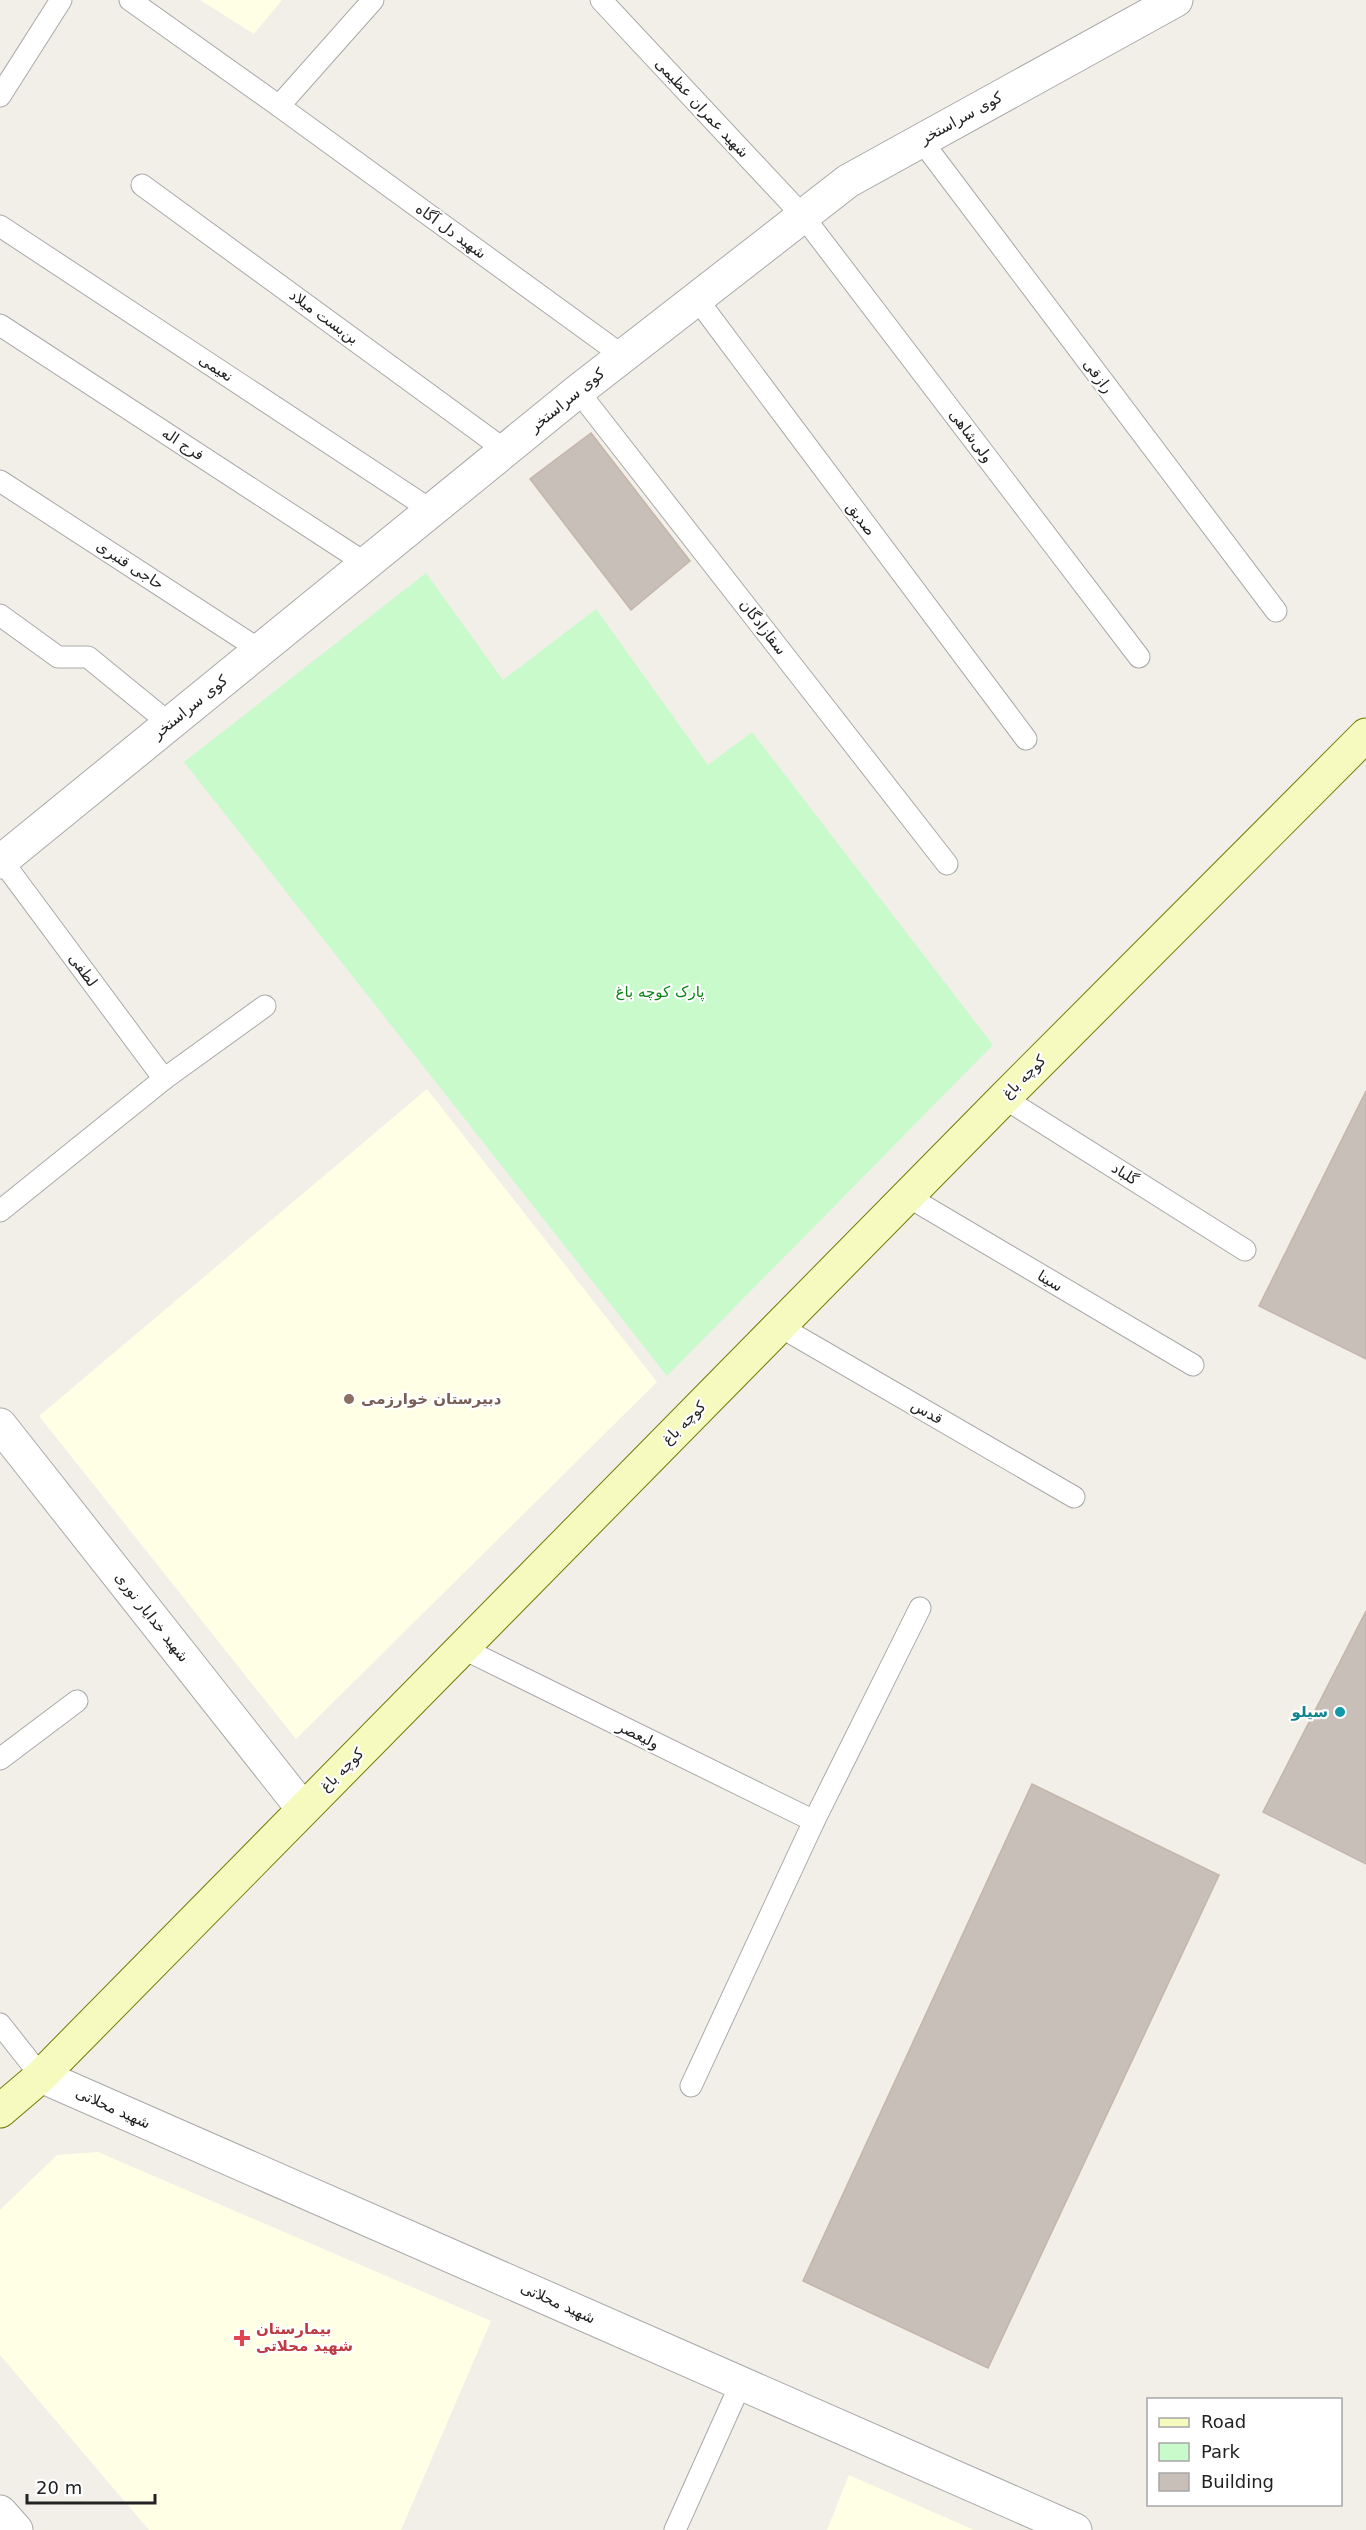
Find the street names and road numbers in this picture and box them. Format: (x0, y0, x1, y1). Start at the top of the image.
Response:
street label: شهید عمران عظیمی (651, 55, 753, 161)
street label: کوی سراستخر (916, 88, 1006, 149)
street label: شهید دل آگاه (412, 199, 490, 263)
street label: بن‌بست میلاد (286, 286, 362, 348)
street label: نعیمی (196, 350, 236, 386)
street label: رازقی (1079, 355, 1117, 397)
street label: کوی سراستخر (525, 364, 609, 436)
street label: ولی‌شاهی (945, 406, 997, 466)
street label: فرج اله (158, 424, 207, 465)
street label: صدیق (843, 499, 879, 539)
street label: حاجی قنبری (93, 537, 167, 593)
street label: سقازادگان (736, 596, 790, 658)
street label: کوی سراستخر (148, 671, 232, 743)
street label: لطفی (65, 950, 101, 990)
street label: کوچه باغ (998, 1051, 1050, 1103)
street label: گلباد (1108, 1159, 1142, 1189)
street label: سینا (1034, 1267, 1066, 1295)
street label: قدس (908, 1396, 946, 1428)
street label: کوچه باغ (658, 1397, 710, 1449)
street label: شهید خدایار نوری (111, 1568, 193, 1666)
street label: ولیعصر (613, 1717, 662, 1753)
street label: کوچه باغ (316, 1744, 368, 1796)
street label: شهید محلاتی (73, 2084, 153, 2132)
street label: شهید محلاتی (518, 2279, 598, 2327)

